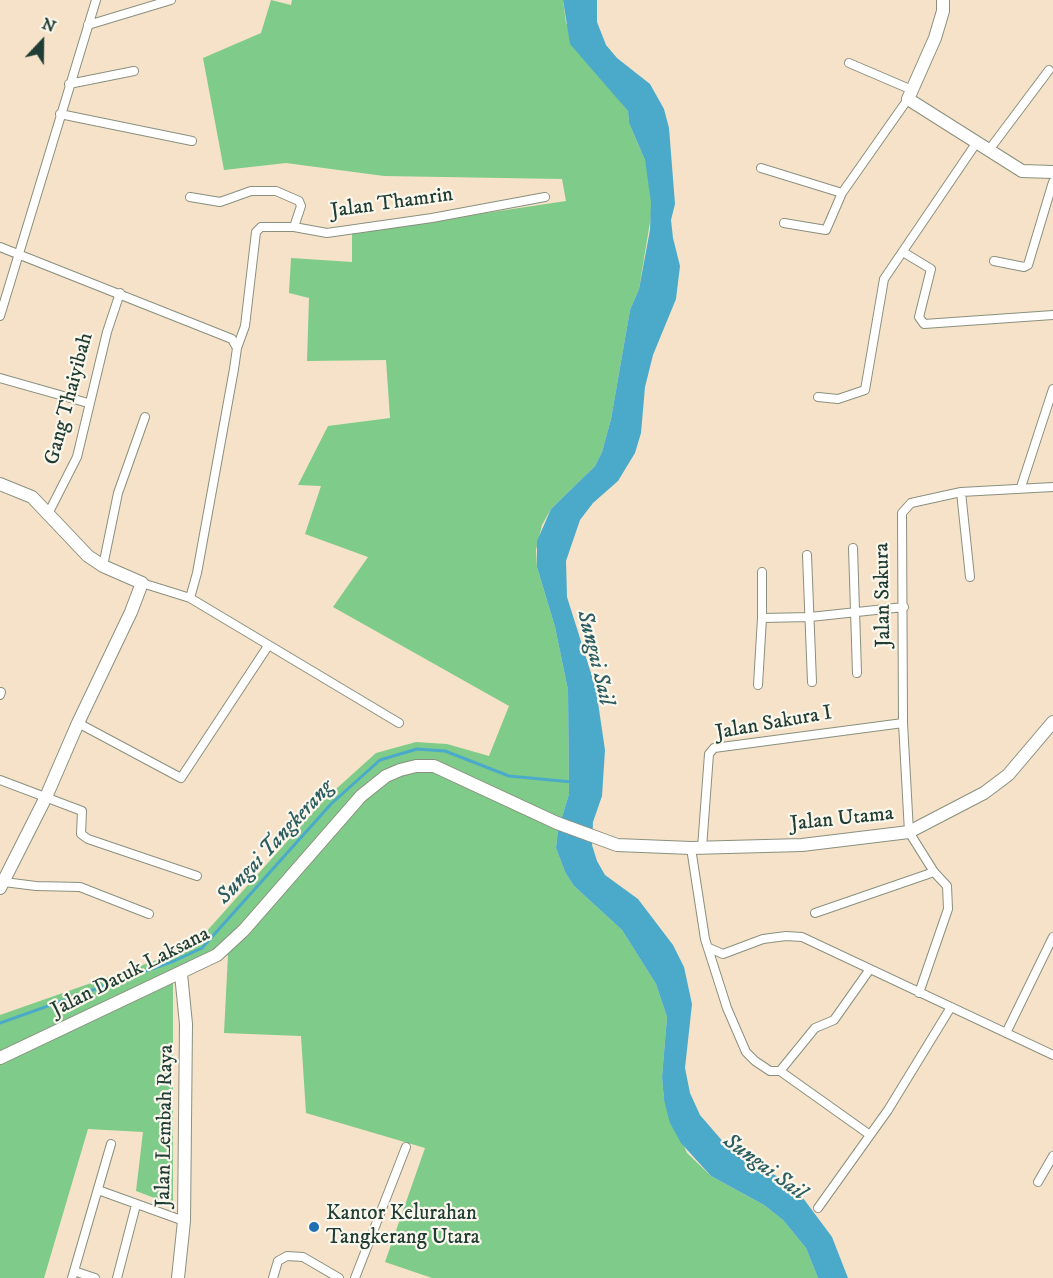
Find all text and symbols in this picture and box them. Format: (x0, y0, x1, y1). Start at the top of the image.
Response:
north arrow (12, 12, 72, 72)
text: N (39, 14, 59, 37)
street label: Jalan Thamrin (329, 183, 455, 225)
street label: Gang Thaiyibah (40, 330, 100, 468)
street label: Jalan Sakura (870, 542, 898, 648)
water label: Sungai Sail (570, 608, 618, 708)
street label: Jalan Sakura I (714, 701, 834, 747)
water label: Sungai Tangkerang (212, 775, 340, 911)
street label: Jalan Utama (789, 802, 895, 838)
street label: Jalan Datuk Laksana (48, 922, 214, 1024)
street label: Jalan Lembah Raya (152, 1044, 180, 1208)
water label: Sungai Sail (717, 1129, 811, 1207)
place label: Kantor Kelurahan Tangkerang Utara (326, 1202, 480, 1252)
marker: Kantor Kelurahan Tangkerang Utara (307, 1220, 321, 1234)

